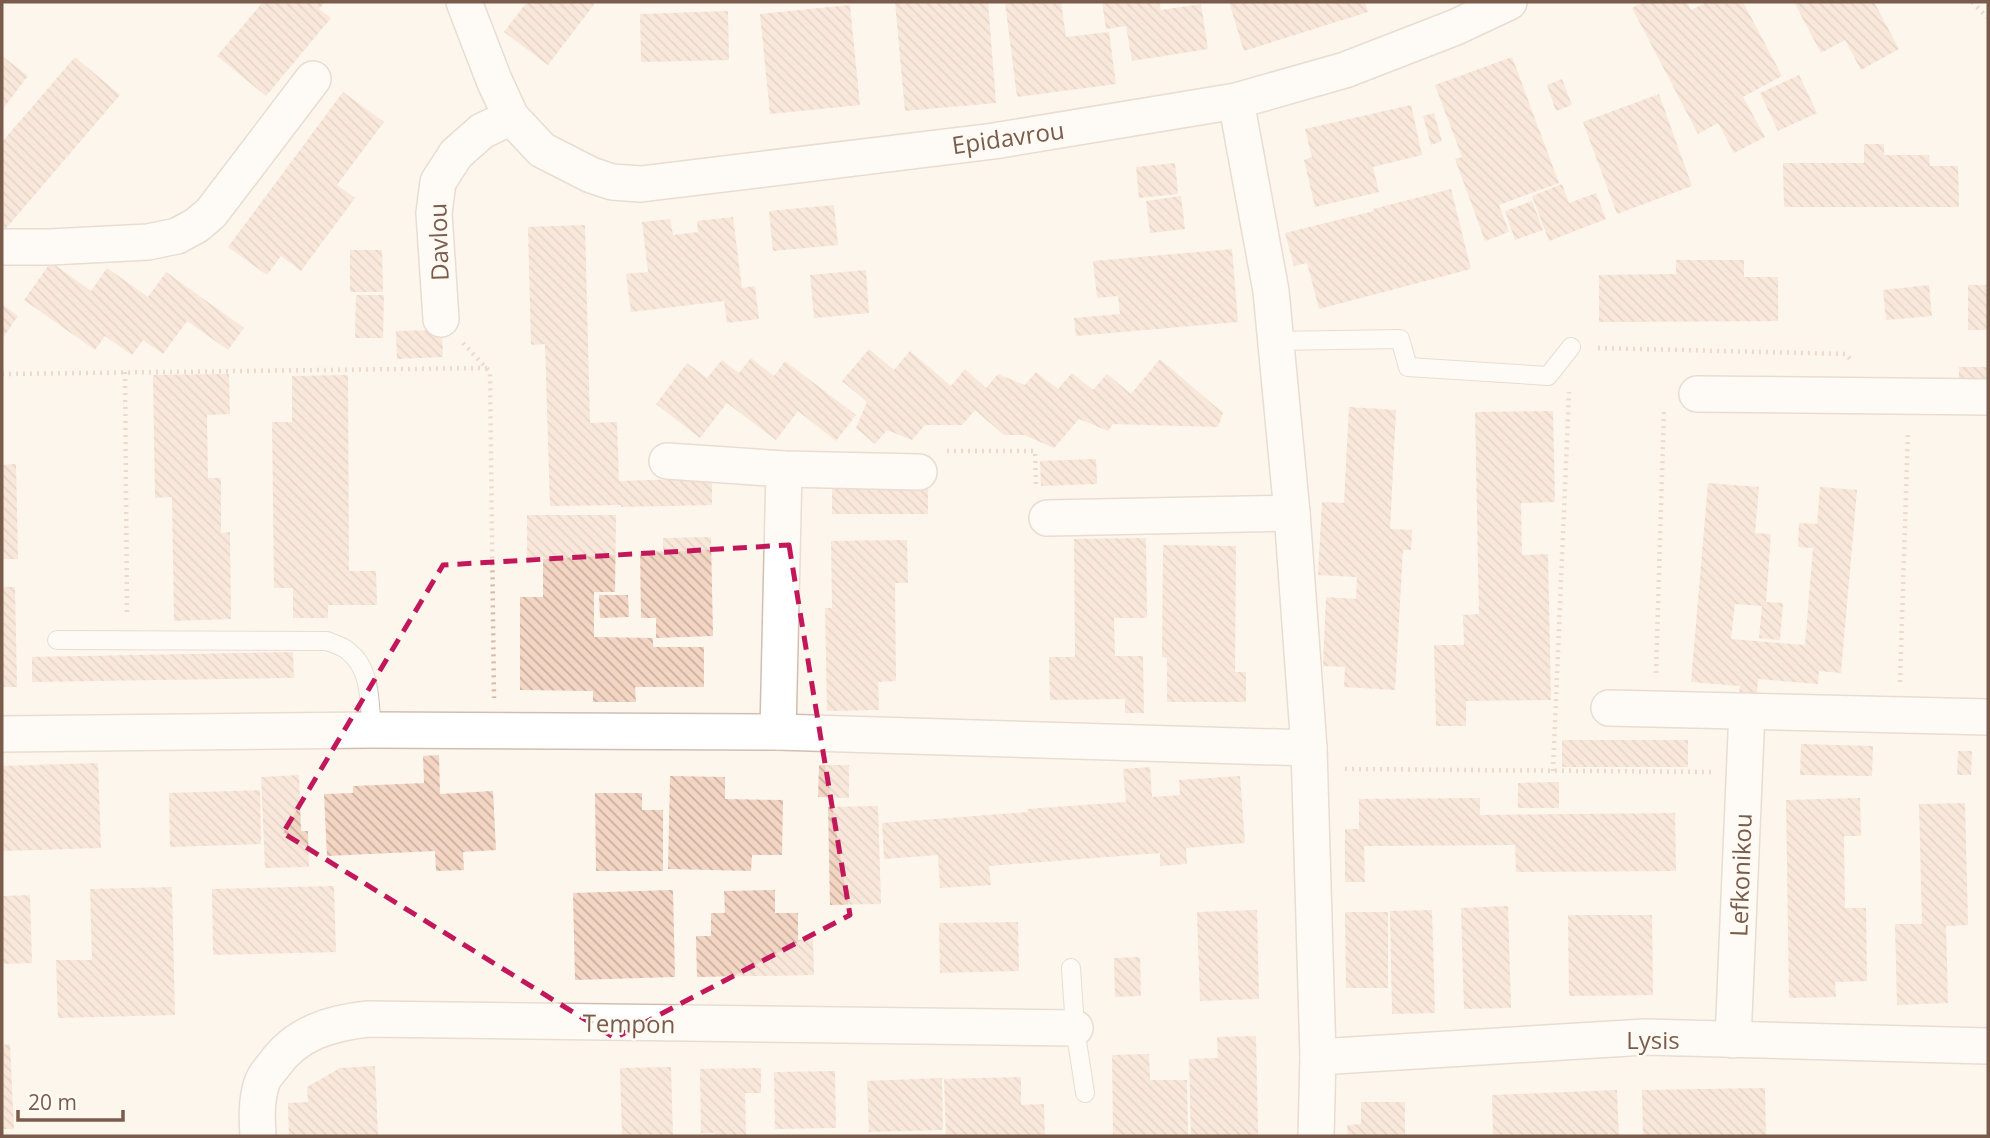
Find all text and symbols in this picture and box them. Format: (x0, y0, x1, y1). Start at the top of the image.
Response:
street label: Epidavrou (950, 113, 1066, 161)
street label: Davlou (420, 202, 456, 282)
street label: Lefkonikou (1721, 813, 1759, 937)
street label: Tempon (582, 1006, 676, 1040)
street label: Lysis (1626, 1023, 1680, 1056)
scale bar (18, 1078, 122, 1122)
text: 20 m (28, 1088, 77, 1116)

